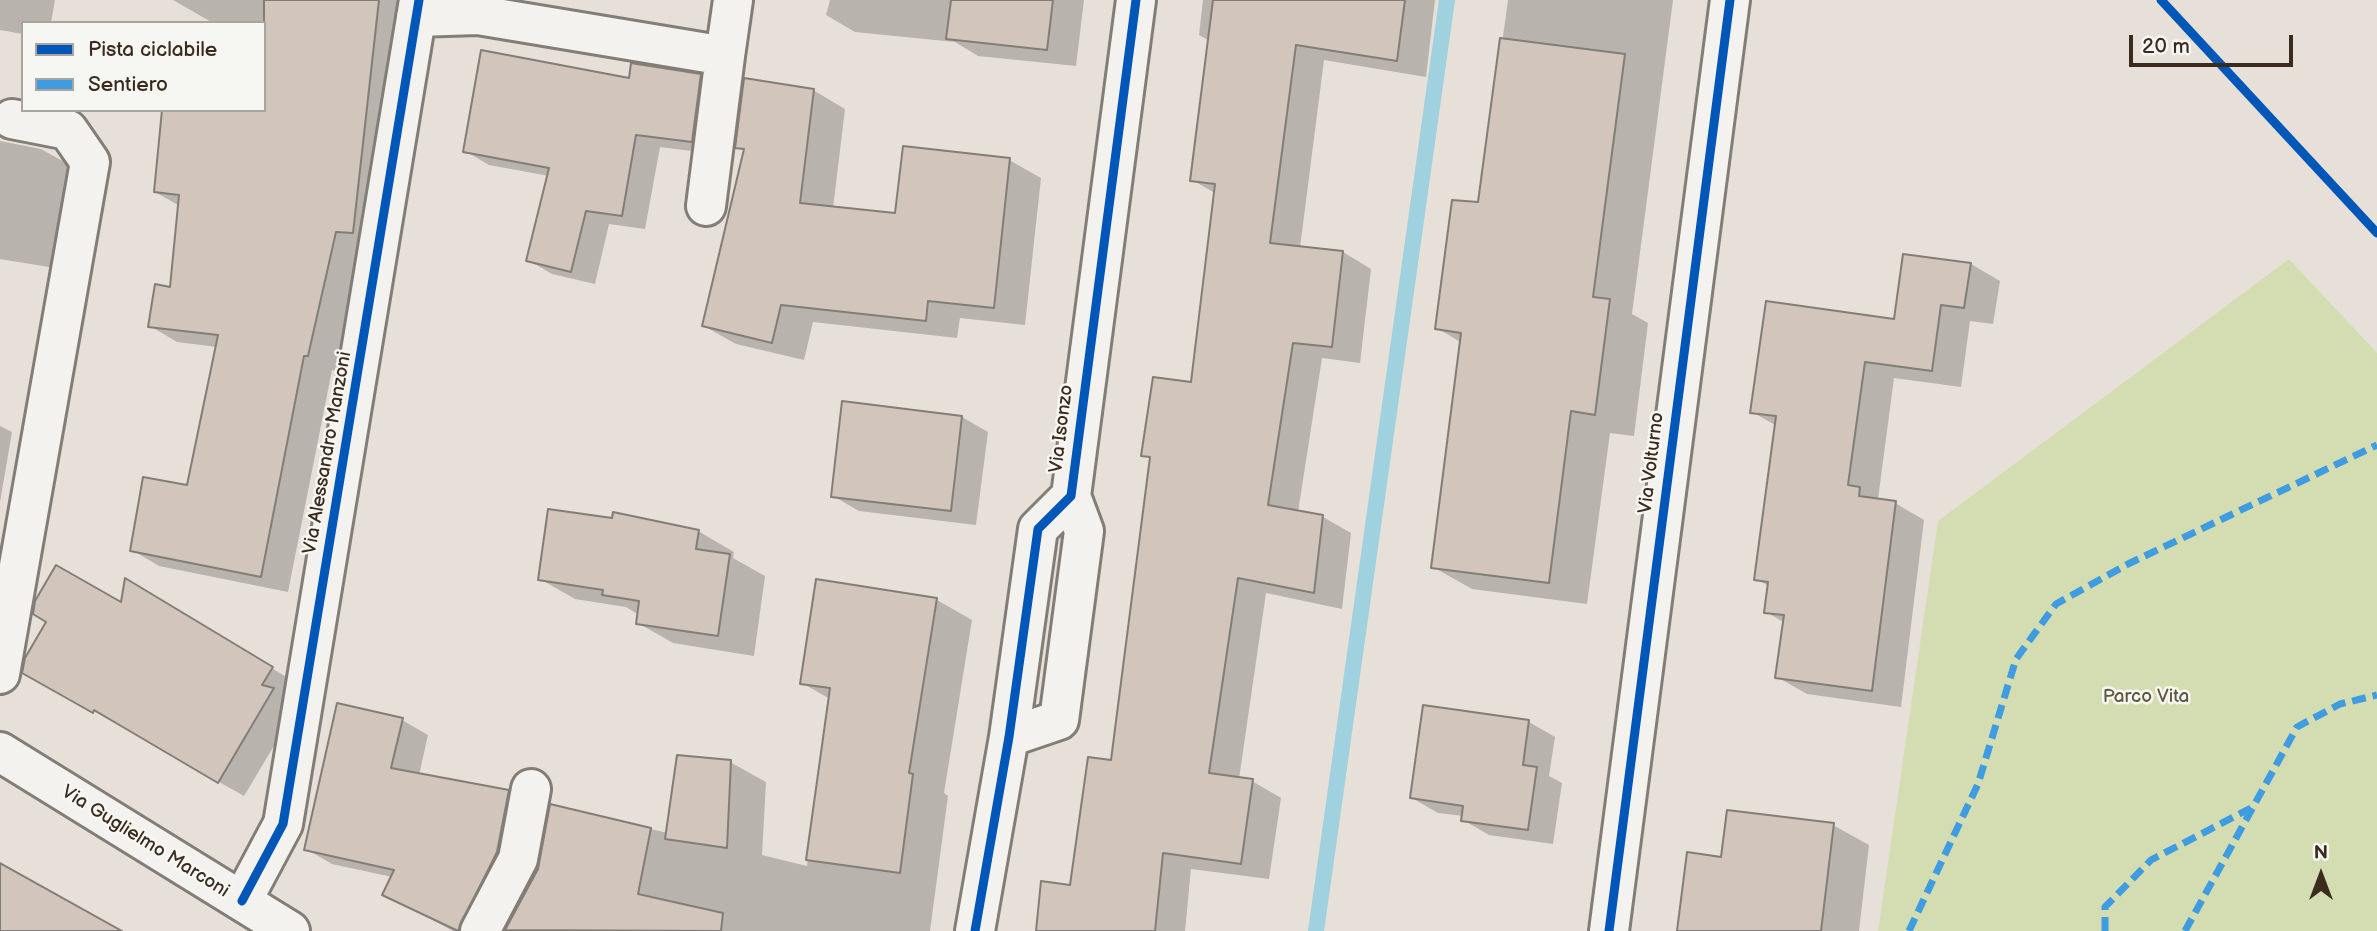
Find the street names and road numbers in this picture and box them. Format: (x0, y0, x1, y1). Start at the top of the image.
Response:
street label: Via Alessandro Manzoni (299, 350, 357, 556)
street label: Via Isonzo (1045, 384, 1079, 474)
street label: Via Volturno (1634, 411, 1670, 515)
street label: Via Guglielmo Marconi (57, 781, 233, 903)

